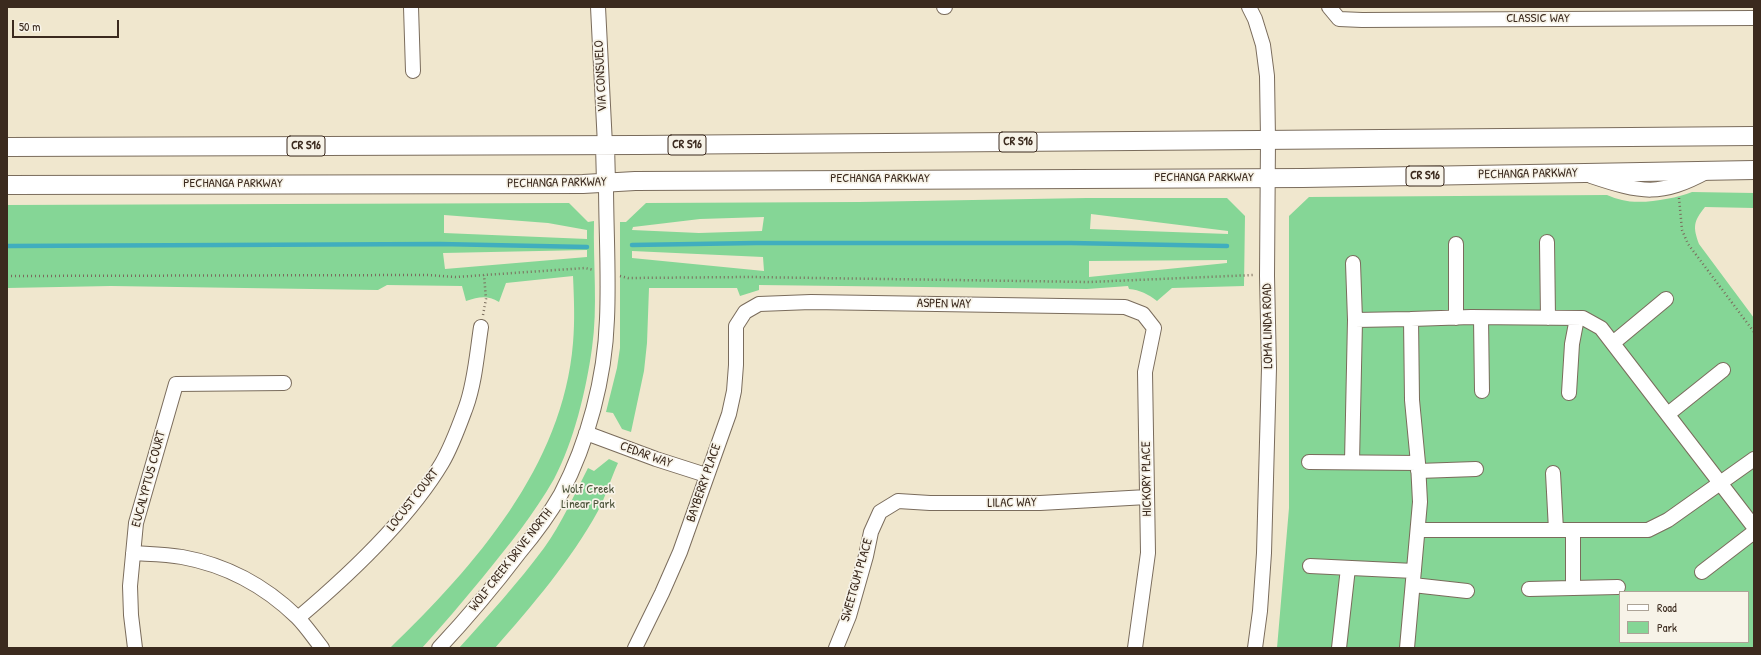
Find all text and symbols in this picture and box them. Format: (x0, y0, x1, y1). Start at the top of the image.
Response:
street label: CLASSIC WAY (1506, 11, 1570, 27)
scale bar (14, 12, 121, 38)
text: 50 m (19, 18, 40, 35)
street label: VIA CONSUELO (591, 40, 611, 112)
road number: CR S16 (999, 132, 1037, 152)
road number: CR S16 (668, 135, 706, 155)
road number: CR S16 (287, 136, 325, 156)
street label: PECHANGA PARKWAY (1478, 165, 1578, 183)
road number: CR S16 (1406, 166, 1444, 186)
street label: PECHANGA PARKWAY (1154, 170, 1254, 186)
street label: PECHANGA PARKWAY (830, 171, 930, 187)
street label: PECHANGA PARKWAY (507, 174, 607, 192)
street label: PECHANGA PARKWAY (183, 176, 283, 192)
street label: LOMA LINDA ROAD (1259, 283, 1277, 369)
street label: ASPEN WAY (917, 296, 971, 312)
street label: EUCALYPTUS COURT (129, 429, 169, 529)
street label: CEDAR WAY (618, 438, 674, 472)
street label: HICKORY PLACE (1139, 441, 1155, 517)
street label: BAYBERRY PLACE (683, 442, 725, 524)
street label: LOCUST COURT (384, 466, 442, 534)
park label: Wolf Creek Linear Park (561, 482, 615, 513)
street label: LILAC WAY (987, 495, 1037, 511)
street label: WOLF CREEK DRIVE NORTH (466, 506, 556, 614)
street label: SWEETGUM PLACE (838, 537, 876, 623)
legend (1619, 591, 1749, 643)
text: Road (1657, 599, 1677, 616)
text: Park (1657, 619, 1677, 636)

